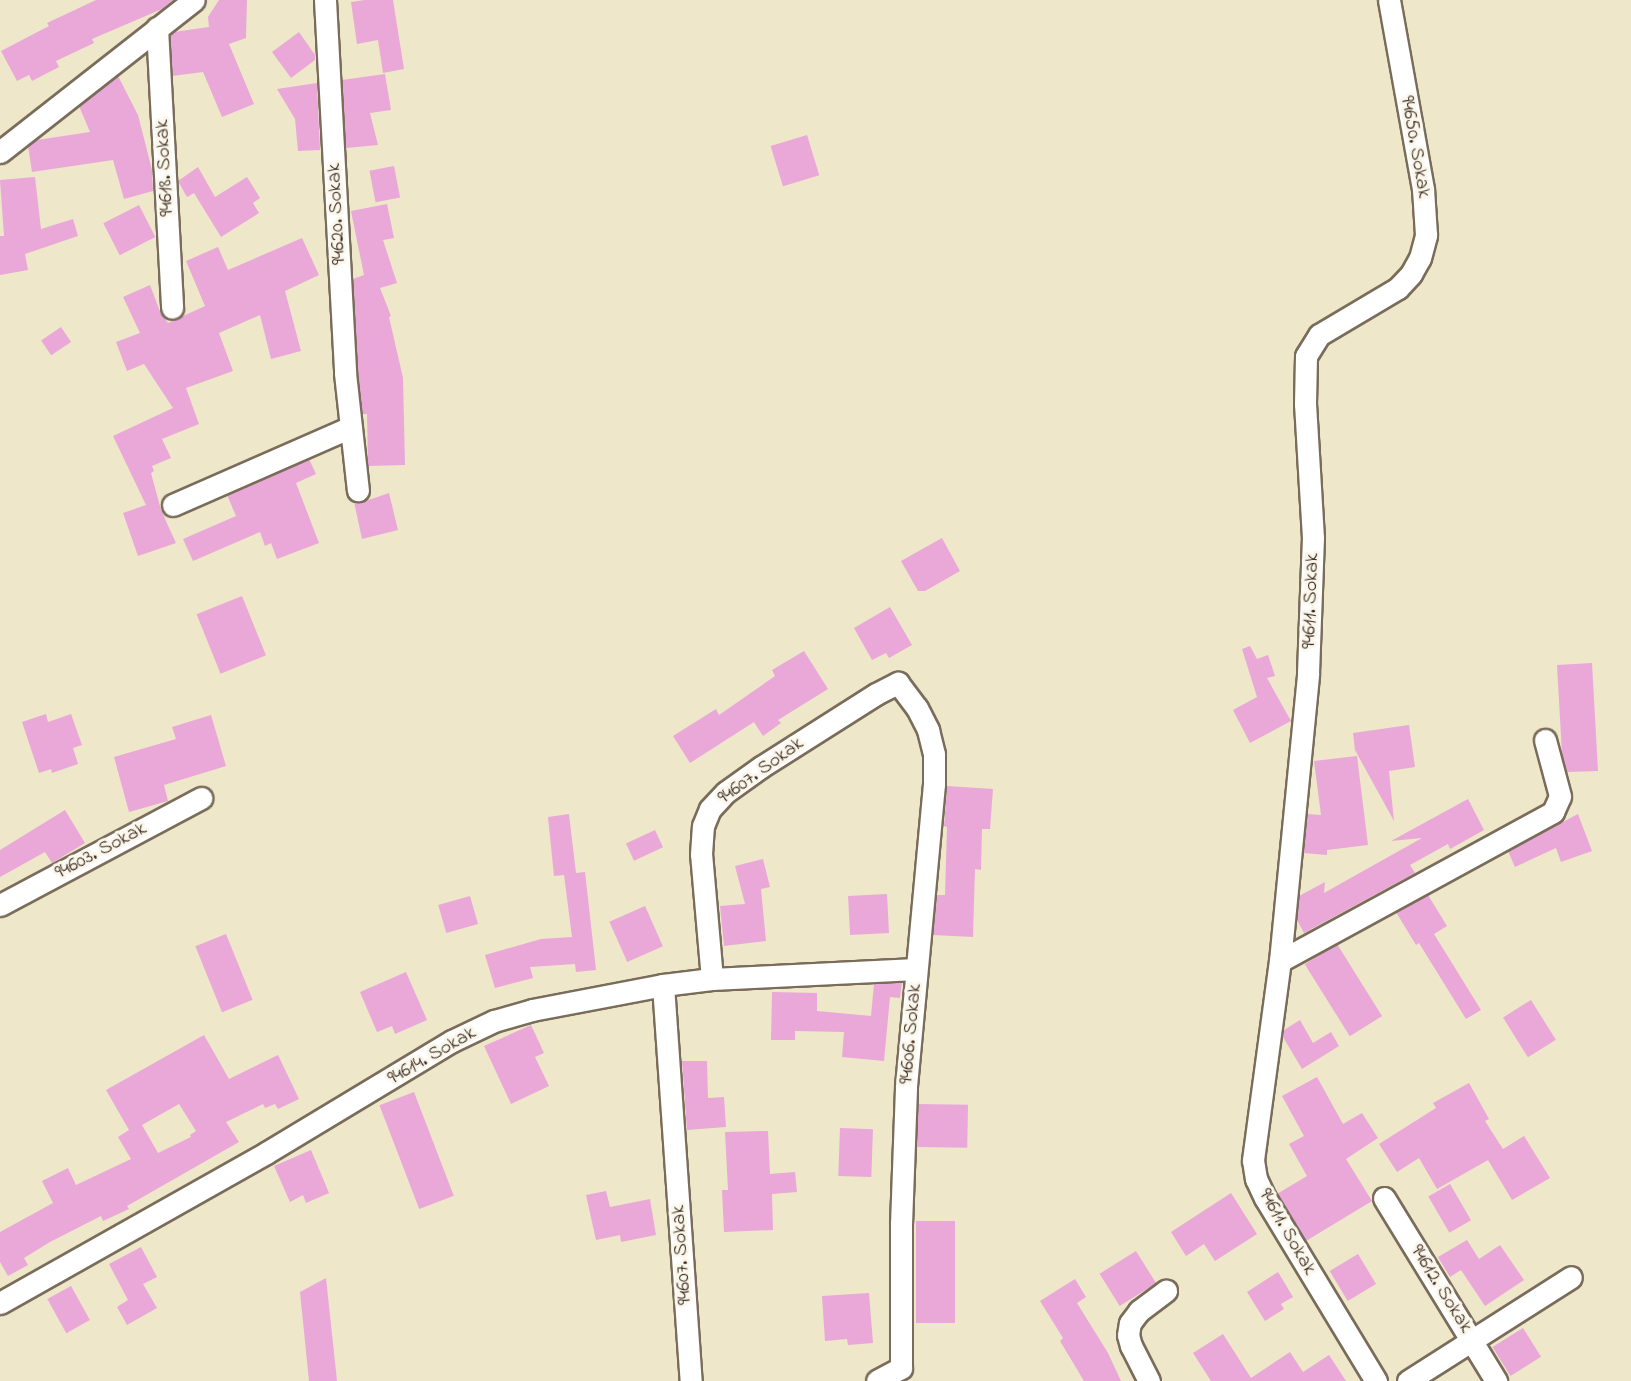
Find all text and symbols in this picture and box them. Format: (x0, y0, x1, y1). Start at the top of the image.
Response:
street label: 94650. Sokak (1394, 94, 1436, 200)
street label: 94618. Sokak (150, 119, 180, 217)
street label: 94620. Sokak (322, 163, 352, 265)
street label: 94611. Sokak (1297, 553, 1325, 649)
street label: 94607. Sokak (714, 732, 808, 810)
street label: 94603. Sokak (51, 817, 151, 885)
street label: 94606. Sokak (895, 983, 927, 1085)
street label: 94614. Sokak (384, 1021, 480, 1091)
street label: 94611. Sokak (1253, 1185, 1321, 1279)
street label: 94607. Sokak (667, 1204, 697, 1306)
street label: 94612. Sokak (1404, 1240, 1478, 1338)

